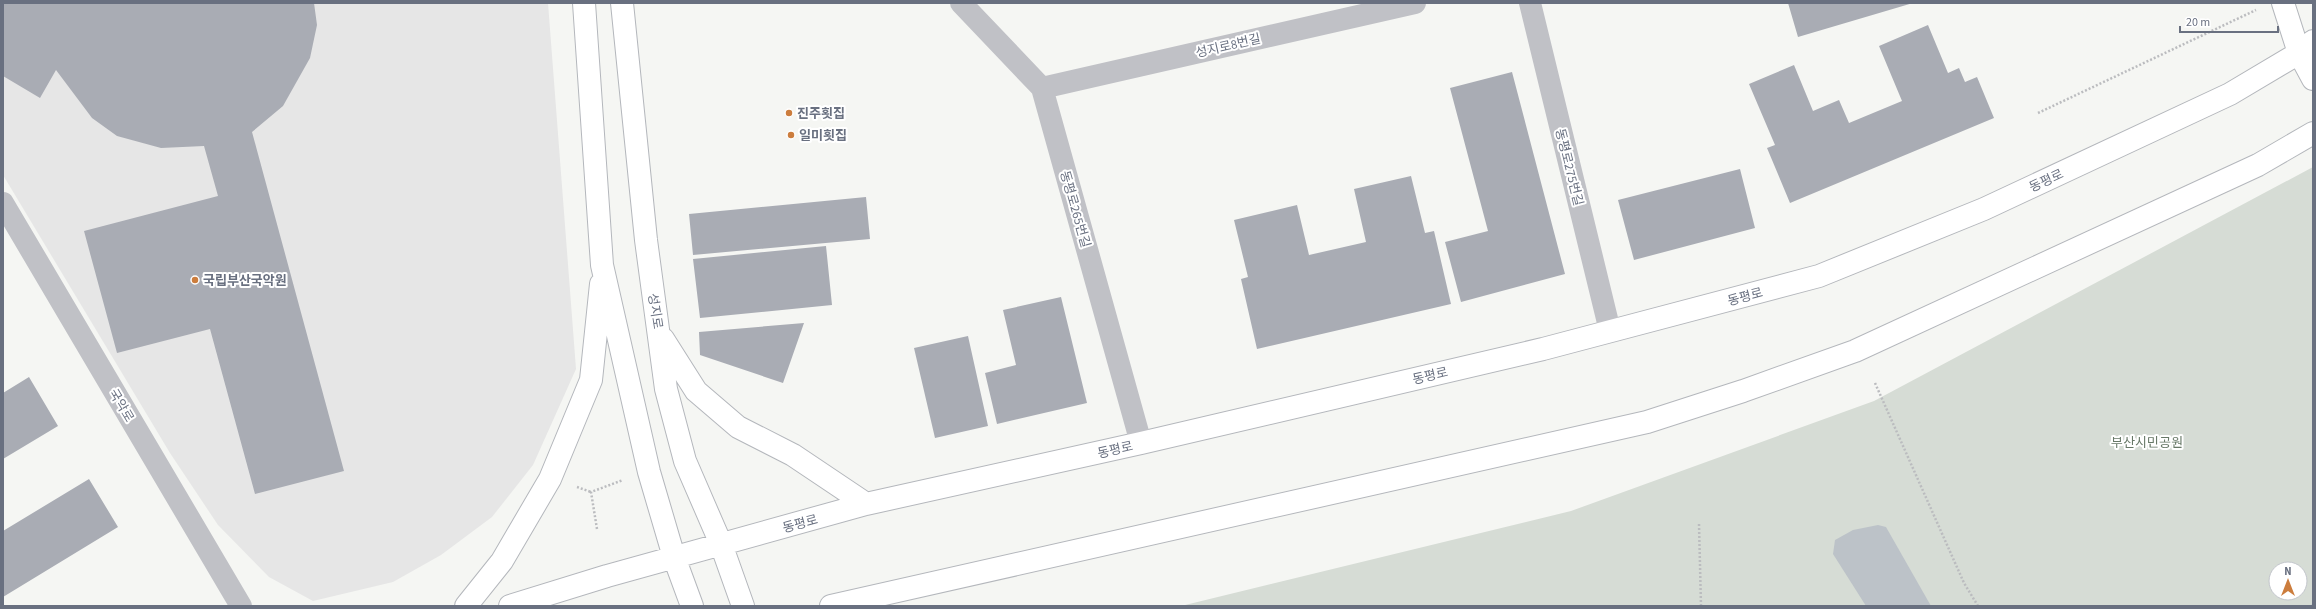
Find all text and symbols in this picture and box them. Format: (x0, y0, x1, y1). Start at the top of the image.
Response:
scale bar (2180, 8, 2278, 34)
text: 20 m (2186, 14, 2210, 31)
street label: 성지로8번길 (1194, 30, 1263, 62)
place label: 진주횟집 (797, 105, 845, 123)
marker: 진주횟집 (784, 108, 794, 118)
place label: 일미횟집 (799, 127, 847, 145)
street label: 동평로275번길 (1551, 127, 1587, 208)
marker: 일미횟집 (786, 130, 796, 140)
street label: 동평로 (2026, 165, 2067, 197)
street label: 동평로265번길 (1055, 169, 1095, 250)
place label: 국립부산국악원 (203, 272, 287, 290)
marker: 국립부산국악원 (190, 275, 200, 285)
street label: 동평로 (1726, 284, 1765, 310)
street label: 성지로 (643, 292, 667, 330)
street label: 동평로 (1411, 363, 1450, 389)
street label: 국악로 (104, 385, 138, 426)
park label: 부산시민공원 (2111, 434, 2183, 452)
street label: 동평로 (1096, 437, 1135, 463)
street label: 동평로 (781, 511, 820, 537)
north arrow (2268, 561, 2308, 601)
text: N (2284, 564, 2292, 579)

